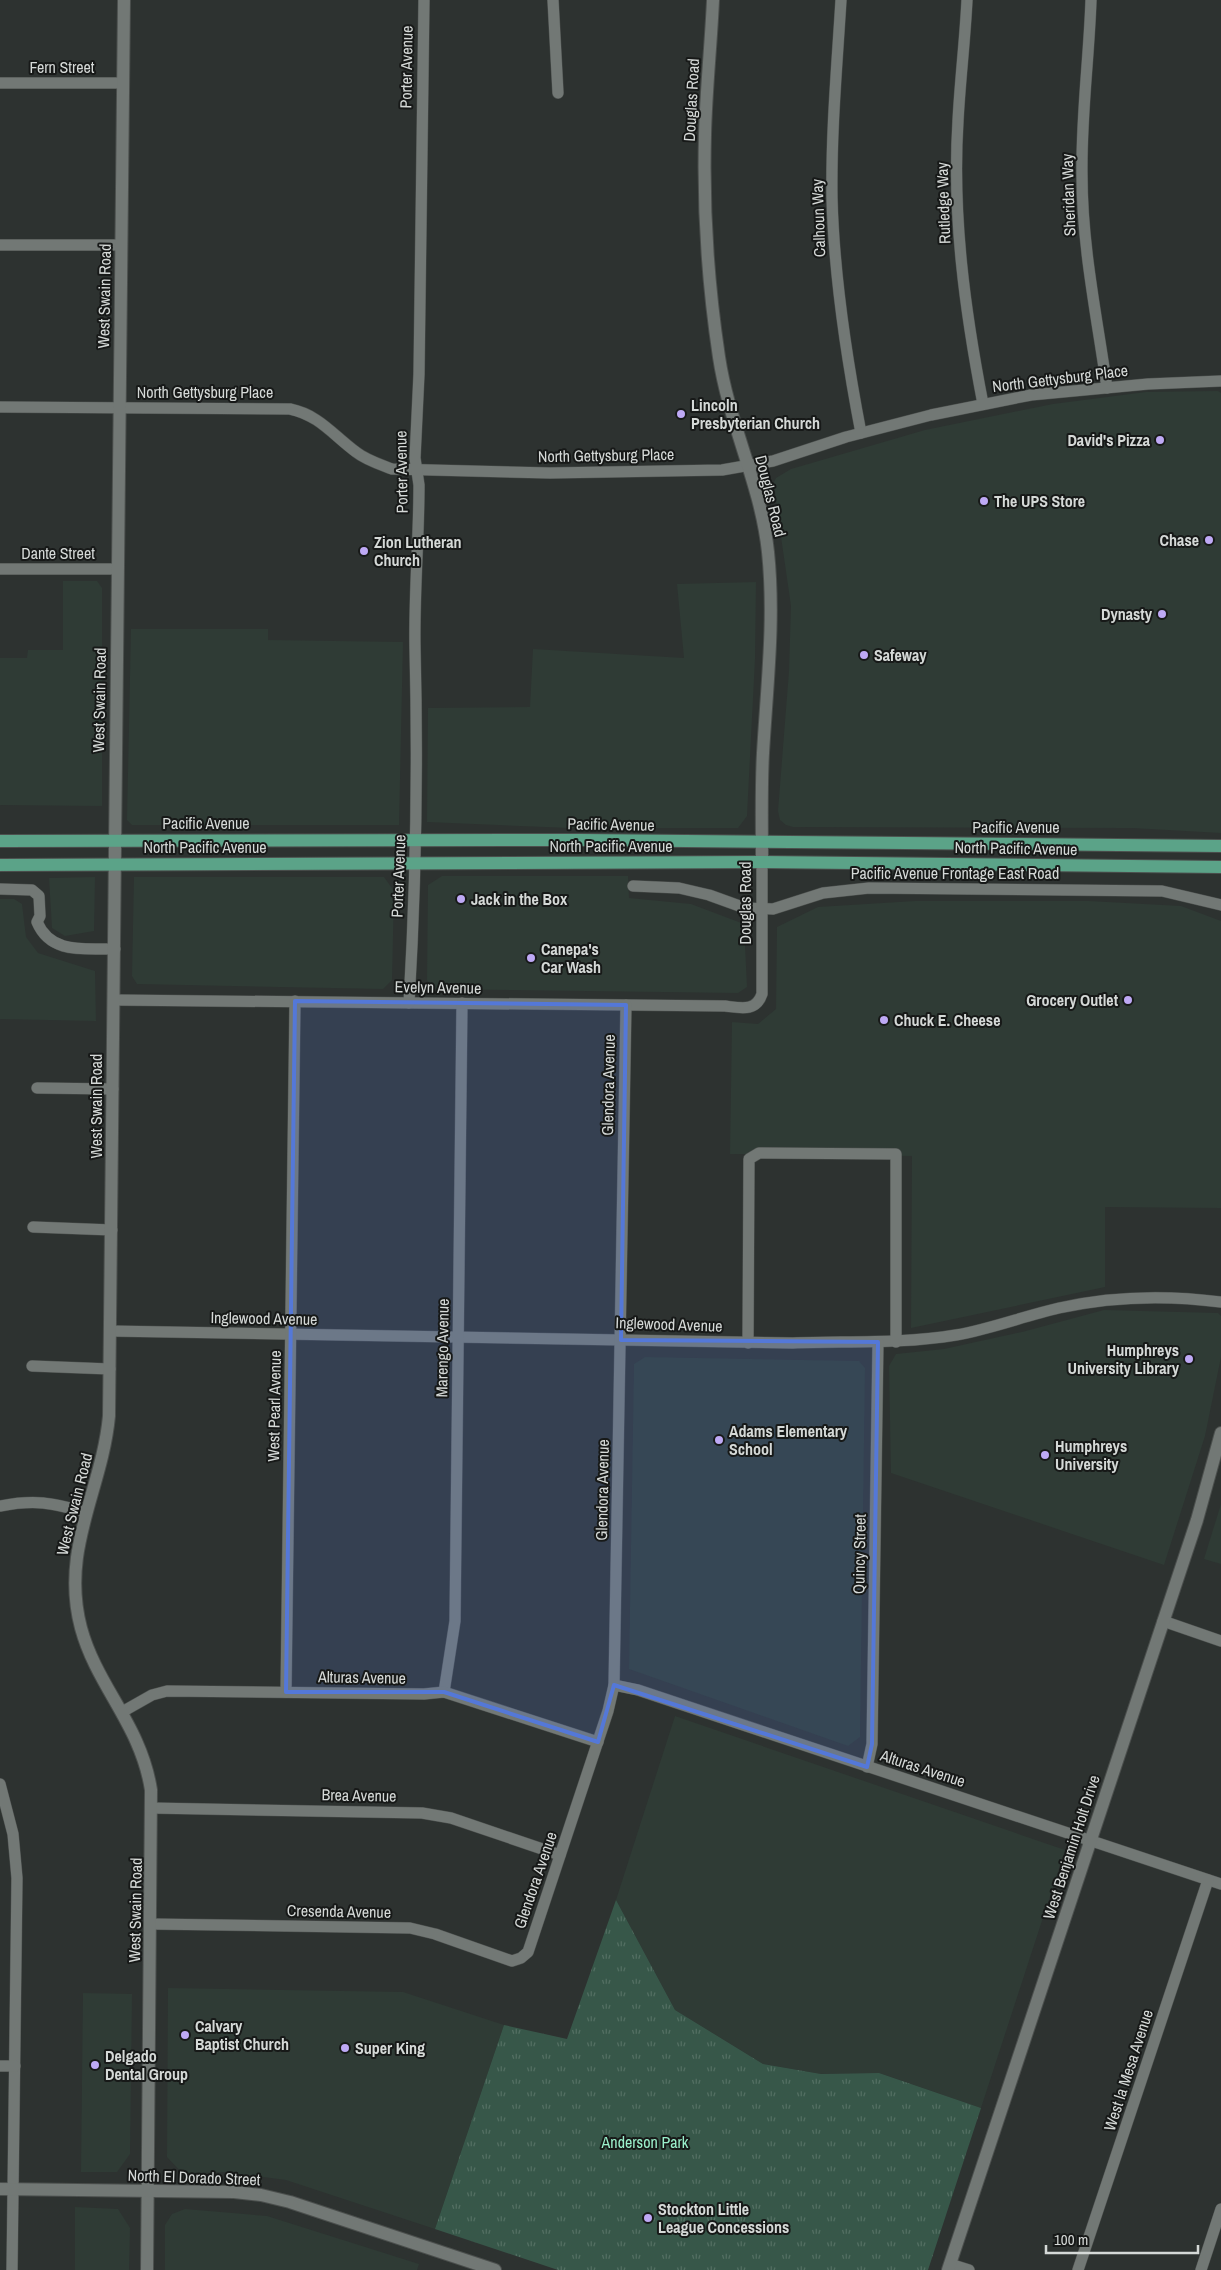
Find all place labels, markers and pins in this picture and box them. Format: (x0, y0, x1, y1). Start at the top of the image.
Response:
place label: Lincoln Presbyterian Church (691, 394, 820, 434)
marker: Lincoln Presbyterian Church (675, 408, 687, 420)
place label: David's Pizza (1067, 429, 1151, 451)
marker: David's Pizza (1154, 434, 1166, 446)
place label: The UPS Store (994, 490, 1085, 512)
marker: The UPS Store (978, 495, 990, 507)
place label: Chase (1160, 529, 1199, 551)
place label: Zion Lutheran Church (374, 531, 461, 571)
marker: Chase (1203, 534, 1215, 546)
marker: Zion Lutheran Church (358, 545, 370, 557)
place label: Dynasty (1101, 603, 1153, 625)
marker: Dynasty (1156, 608, 1168, 620)
place label: Safeway (874, 644, 927, 666)
marker: Safeway (858, 649, 870, 661)
place label: Jack in the Box (471, 888, 568, 910)
marker: Jack in the Box (455, 893, 467, 905)
place label: Canepa's Car Wash (541, 938, 601, 978)
marker: Canepa's Car Wash (525, 952, 537, 964)
place label: Grocery Outlet (1026, 989, 1119, 1011)
marker: Grocery Outlet (1122, 994, 1134, 1006)
place label: Chuck E. Cheese (894, 1009, 1000, 1031)
marker: Chuck E. Cheese (878, 1014, 890, 1026)
place label: Humphreys University Library (1067, 1339, 1180, 1379)
marker: Humphreys University Library (1183, 1353, 1195, 1365)
place label: Adams Elementary School (729, 1420, 848, 1460)
marker: Adams Elementary School (713, 1434, 725, 1446)
place label: Humphreys University (1055, 1435, 1127, 1475)
marker: Humphreys University (1039, 1449, 1051, 1461)
place label: Calvary Baptist Church (195, 2015, 289, 2055)
marker: Calvary Baptist Church (179, 2029, 191, 2041)
place label: Super King (355, 2037, 425, 2059)
marker: Super King (339, 2042, 351, 2054)
place label: Delgado Dental Group (105, 2045, 188, 2085)
marker: Delgado Dental Group (89, 2059, 101, 2071)
place label: Stockton Little League Concessions (658, 2198, 789, 2238)
marker: Stockton Little League Concessions (642, 2212, 654, 2224)

